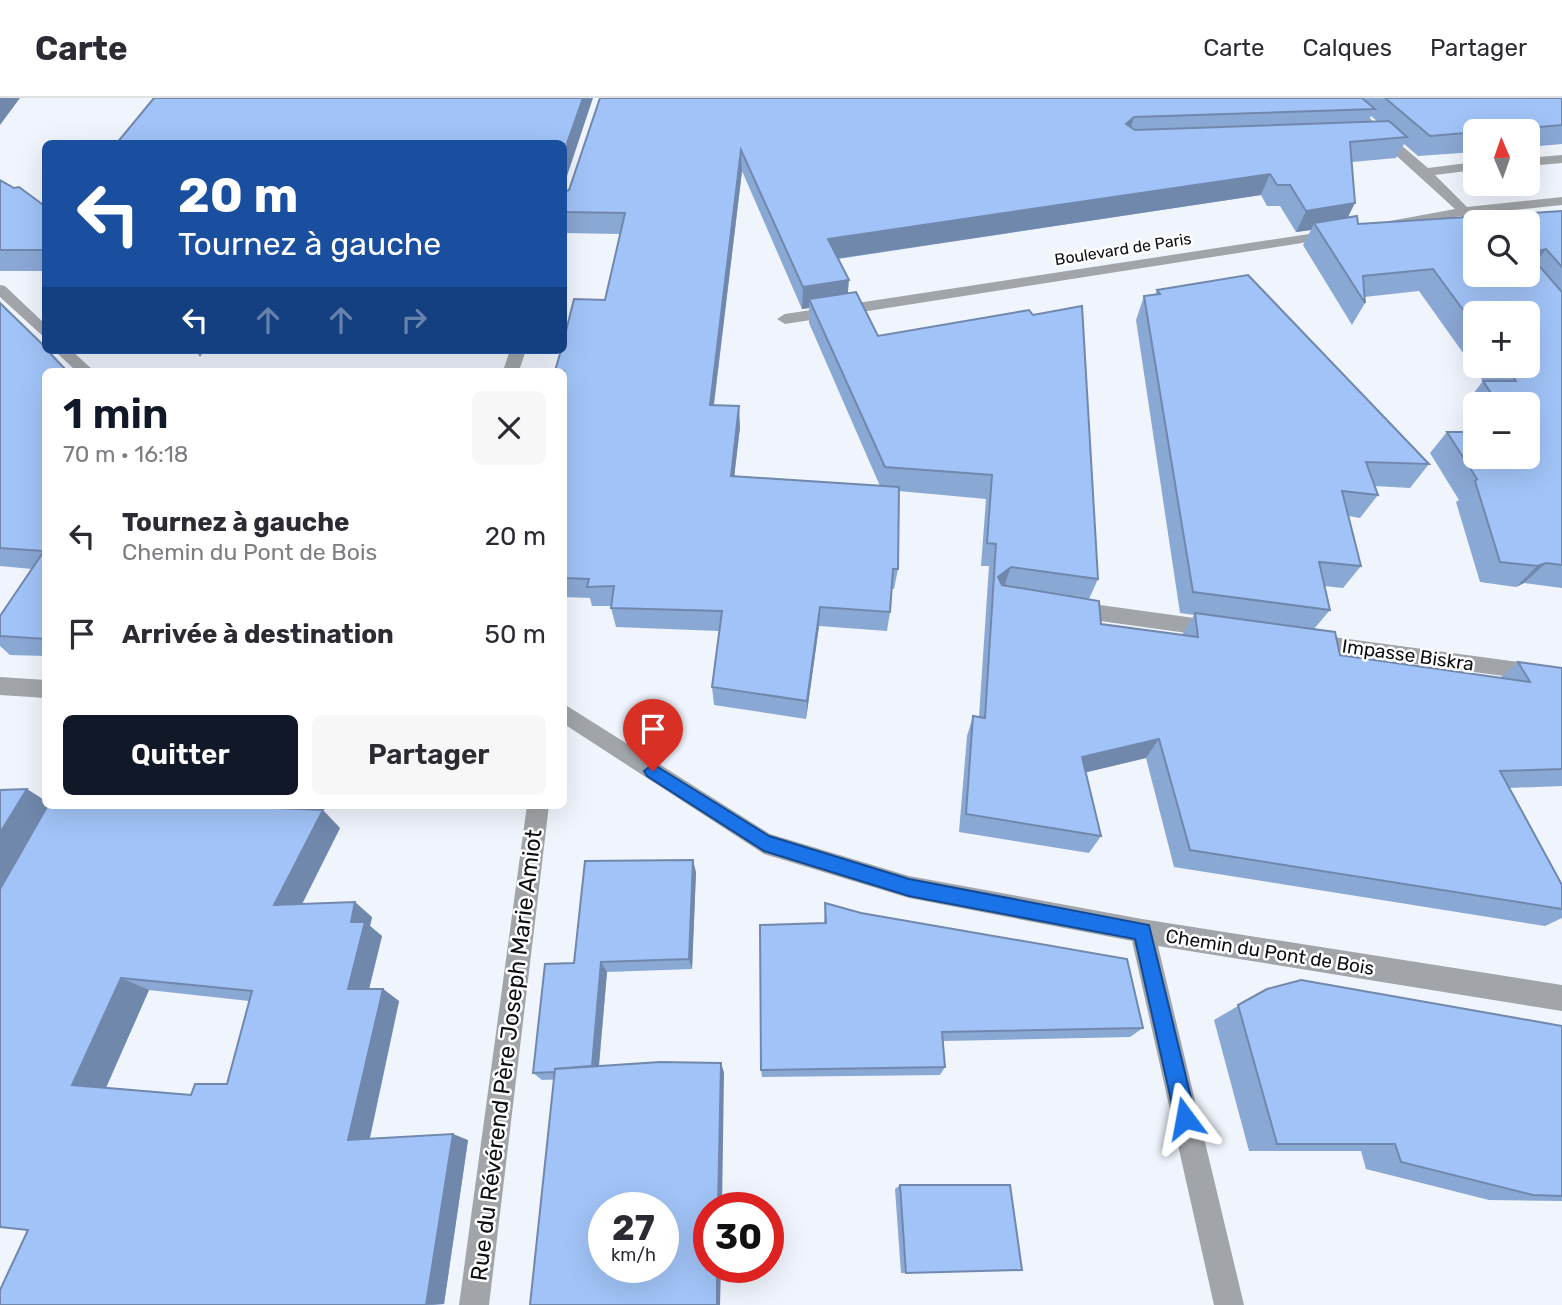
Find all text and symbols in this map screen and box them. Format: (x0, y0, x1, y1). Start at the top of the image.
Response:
text: Carte (35, 29, 128, 68)
text: Carte (1203, 34, 1264, 62)
text: Calques (1302, 34, 1392, 62)
text: Partager (1430, 34, 1527, 62)
north arrow (1463, 119, 1540, 196)
map controls (1463, 119, 1540, 469)
text: 20 m (178, 166, 299, 224)
icon: left (63, 168, 154, 259)
button: search (1463, 210, 1540, 287)
text: Tournez à gauche (178, 225, 441, 263)
street label: Boulevard de Paris (1053, 229, 1193, 269)
icon: left (176, 301, 214, 339)
icon: ahead (249, 301, 287, 339)
icon: ahead (322, 301, 360, 339)
icon: right (395, 301, 433, 339)
button: + (1463, 301, 1540, 378)
text: 1 min (63, 389, 169, 439)
button: close (472, 391, 546, 465)
button: − (1463, 392, 1540, 469)
text: 70 m · 16:18 (63, 440, 188, 468)
text: Tournez à gauche (122, 507, 350, 538)
icon: left (63, 517, 101, 555)
text: 20 m (485, 521, 546, 552)
text: Chemin du Pont de Bois (122, 538, 377, 566)
icon: arrive (63, 615, 101, 653)
text: Arrivée à destination (122, 619, 394, 650)
text: 50 m (485, 619, 546, 650)
street label: Impasse Biskra (1341, 634, 1475, 676)
pin (623, 699, 683, 771)
icon: arrive (634, 710, 672, 748)
button: Quitter (63, 715, 298, 795)
button: Partager (312, 715, 546, 795)
street label: Rue du Révérend Père Joseph Marie Amiot (464, 828, 548, 1282)
street label: Chemin du Pont de Bois (1164, 924, 1376, 980)
position arrow (1148, 1081, 1222, 1155)
speed limit sign: 30 (693, 1192, 784, 1283)
text: 27 (612, 1207, 655, 1249)
text: km/h (611, 1244, 656, 1266)

